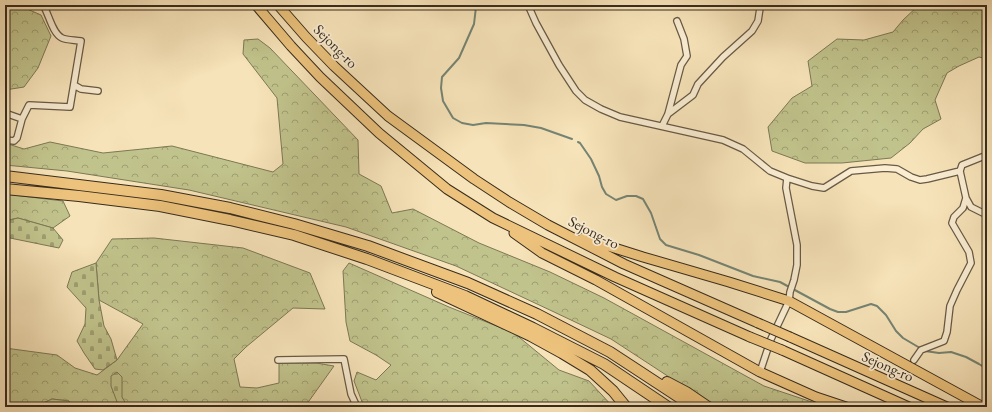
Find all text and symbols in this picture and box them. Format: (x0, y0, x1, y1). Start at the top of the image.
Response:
street label: Sejong-ro (310, 20, 362, 72)
street label: Sejong-ro (565, 211, 623, 253)
street label: Sejong-ro (859, 346, 917, 386)

